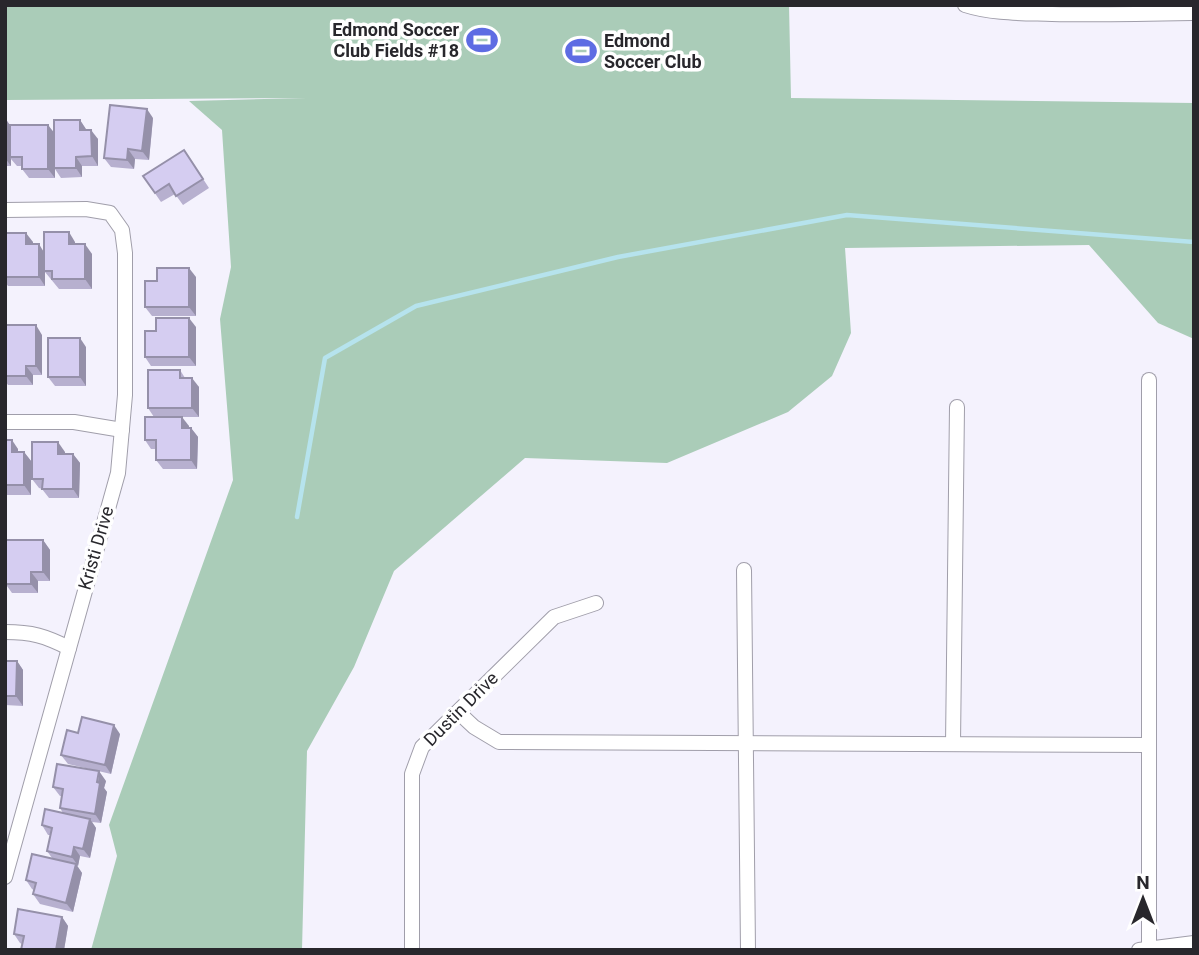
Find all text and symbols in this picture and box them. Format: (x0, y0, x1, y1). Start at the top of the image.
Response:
place label: Edmond Soccer Club Fields #18 (332, 19, 459, 61)
sports icon: Edmond Soccer Club Fields #18 (465, 23, 499, 57)
place label: Edmond Soccer Club (604, 30, 702, 72)
sports icon: Edmond Soccer Club (564, 34, 598, 68)
street label: Kristi Drive (74, 504, 117, 592)
street label: Dustin Drive (419, 667, 502, 750)
north arrow (1108, 864, 1178, 934)
text: N (1136, 871, 1150, 894)

